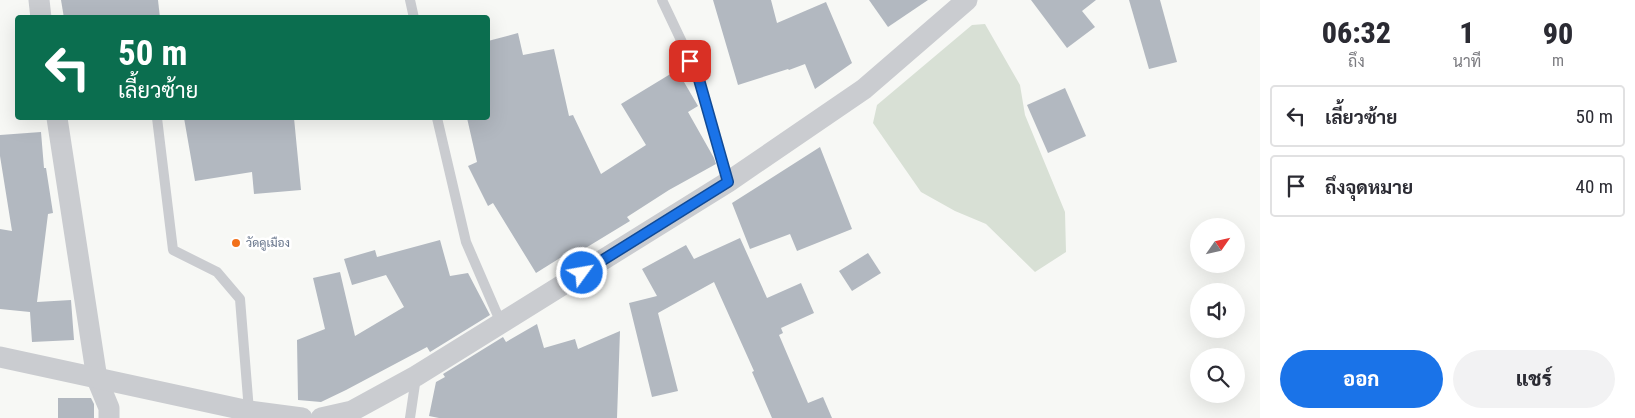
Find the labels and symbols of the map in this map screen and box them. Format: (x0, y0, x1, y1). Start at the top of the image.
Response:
pin (669, 40, 711, 82)
north arrow (1190, 218, 1245, 272)
place label: วัดคูเมือง (246, 236, 290, 251)
marker: วัดคูเมือง (230, 237, 242, 249)
position arrow (555, 246, 607, 298)

